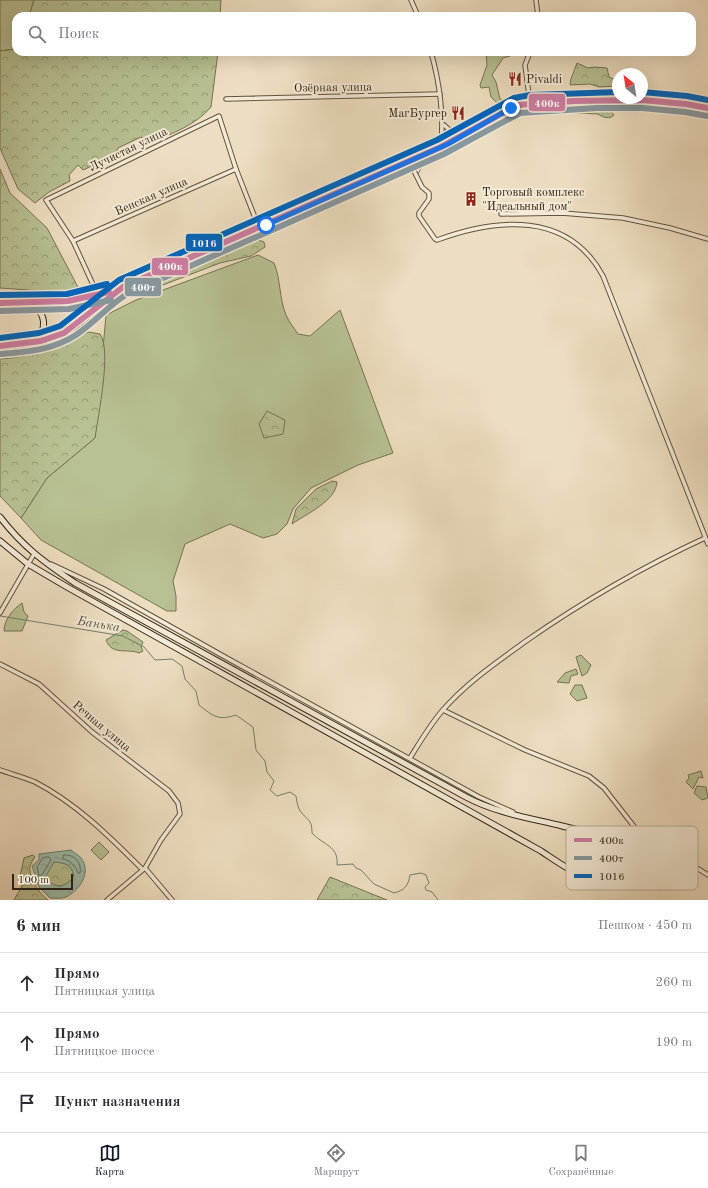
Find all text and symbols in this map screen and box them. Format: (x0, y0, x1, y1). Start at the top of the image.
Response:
search box (12, 12, 696, 56)
icon: search (26, 23, 48, 45)
text: Поиск (58, 27, 99, 42)
north arrow (612, 68, 648, 104)
restaurant icon: Pivaldi (507, 71, 523, 87)
place label: Pivaldi (526, 74, 562, 86)
street label: Озёрная улица (294, 81, 372, 95)
line badge: 400к (528, 93, 566, 112)
route end (502, 99, 520, 117)
text: 400к (535, 99, 560, 110)
restaurant icon: МагБургер (450, 105, 466, 121)
place label: МагБургер (388, 108, 447, 120)
street label: Лучистая улица (87, 126, 169, 174)
street label: Венская улица (113, 176, 189, 218)
place label: Торговый комплекс "Идеальный дом" (482, 187, 584, 213)
building icon: Торговый комплекс "Идеальный дом" (463, 191, 479, 207)
route start (257, 216, 275, 234)
line badge: 1016 (185, 233, 223, 252)
text: 1016 (191, 239, 217, 250)
line badge: 400к (151, 257, 189, 276)
text: 400к (158, 262, 183, 273)
line badge: 400т (124, 277, 162, 297)
text: 400т (131, 283, 155, 294)
water label: Банька (76, 615, 121, 634)
street label: Речная улица (70, 699, 133, 754)
legend (566, 826, 698, 890)
text: 400к (599, 836, 624, 847)
text: 400т (599, 854, 623, 865)
scale bar (12, 872, 73, 891)
text: 1016 (599, 872, 625, 883)
text: 100 m (18, 875, 49, 886)
text: 6 мин (16, 918, 61, 935)
text: Пешком · 450 m (598, 919, 692, 932)
text: Прямо (54, 967, 100, 982)
icon: ahead (16, 972, 38, 994)
text: 260 m (655, 976, 692, 989)
text: Пятницкая улица (54, 985, 155, 998)
text: Прямо (54, 1027, 100, 1042)
icon: ahead (16, 1032, 38, 1054)
text: 190 m (655, 1036, 692, 1049)
text: Пятницкое шоссе (54, 1045, 155, 1058)
icon: arrive (16, 1092, 38, 1114)
text: Пункт назначения (54, 1095, 181, 1110)
tab: Карта (95, 1142, 124, 1180)
tab: Маршрут (314, 1142, 359, 1180)
tab: Сохранённые (548, 1142, 613, 1180)

